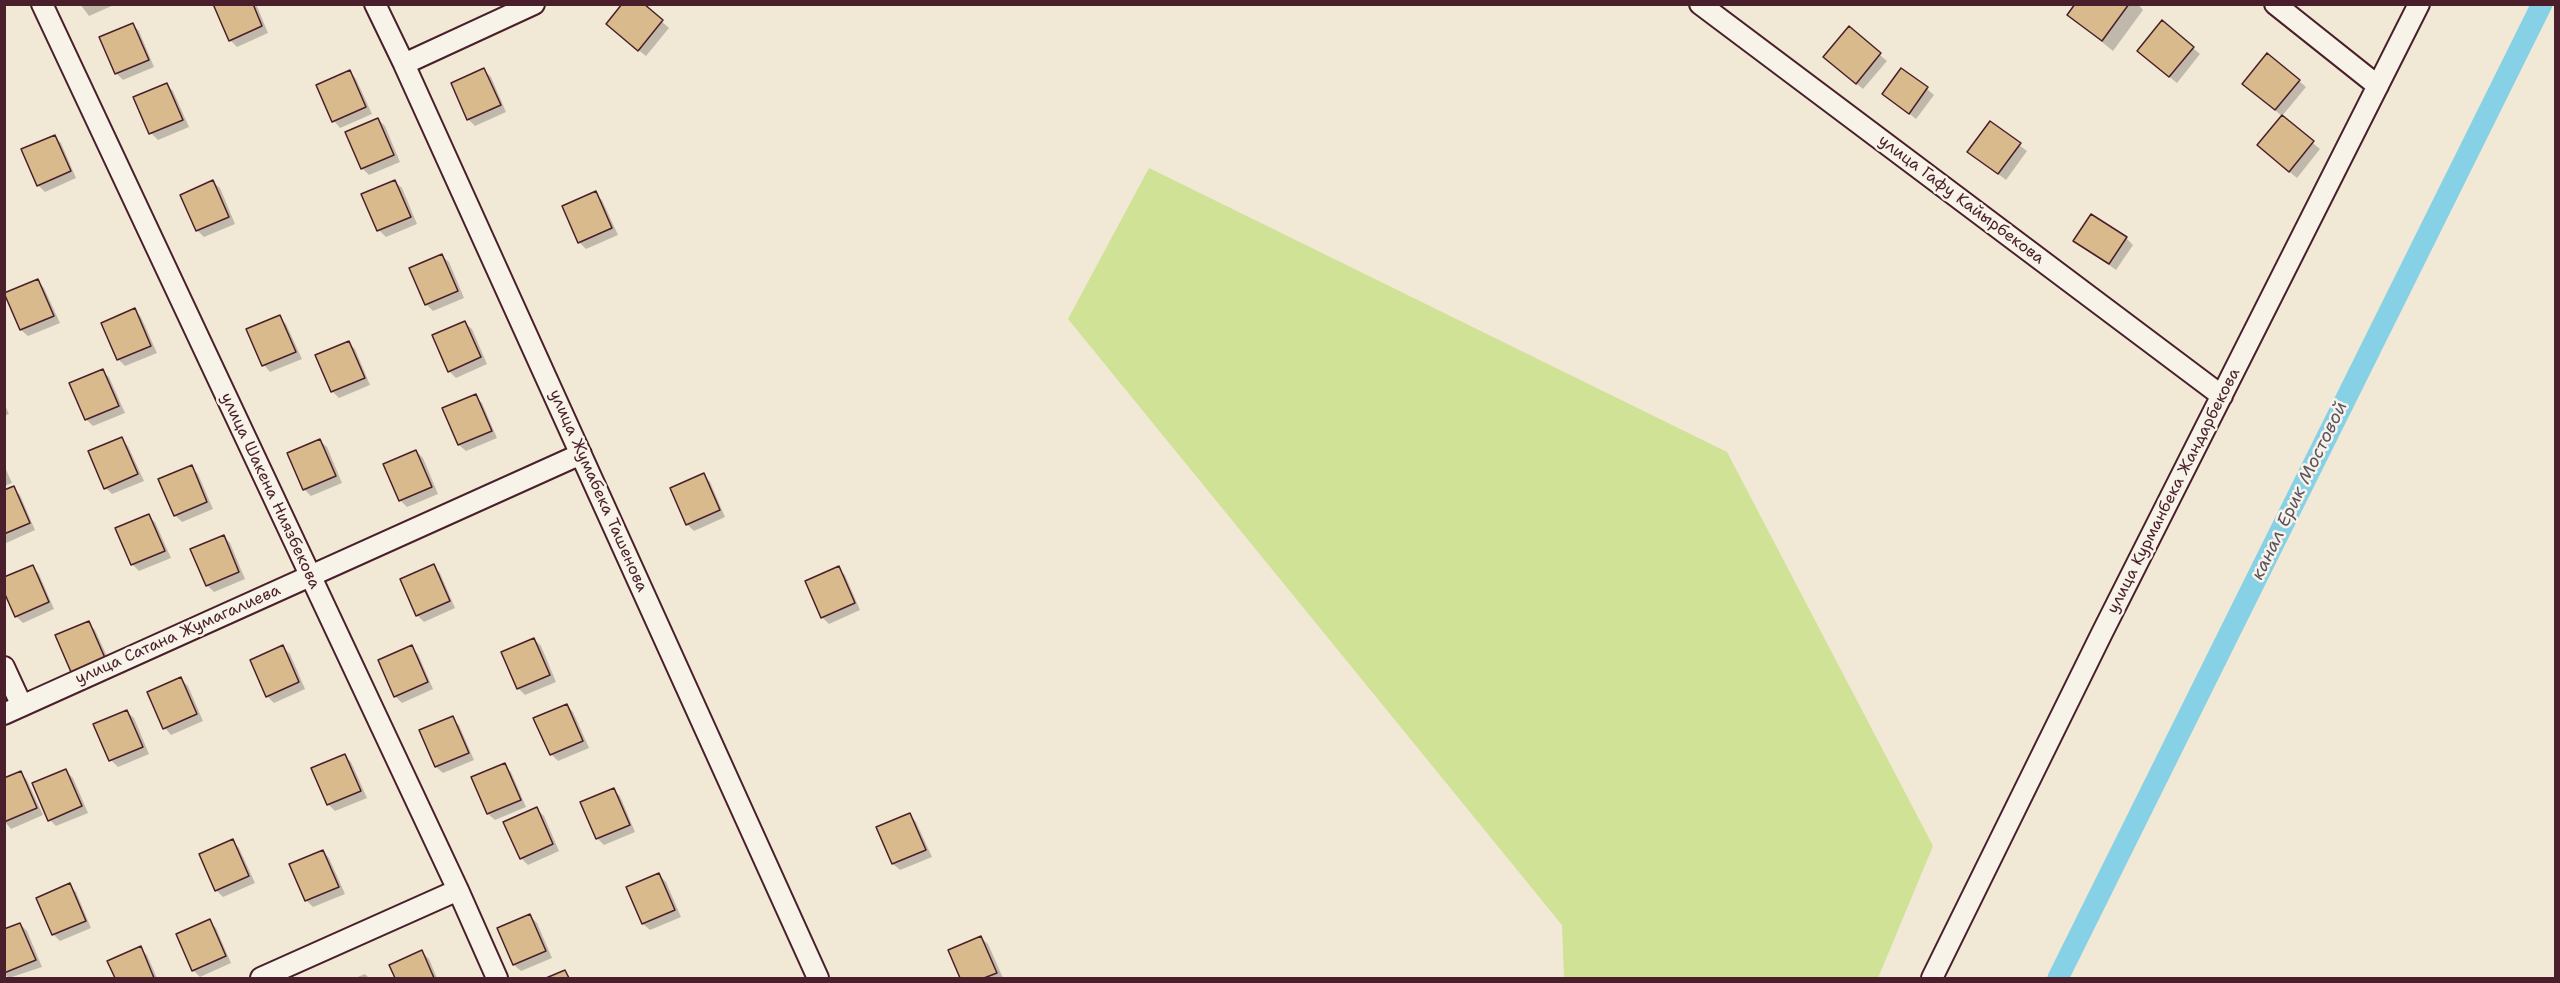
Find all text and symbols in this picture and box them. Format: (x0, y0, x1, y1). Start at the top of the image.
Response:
street label: улица Гафу Кайырбекова (1874, 131, 2048, 269)
street label: улица Курманбека Жандарбекова (2104, 365, 2244, 617)
street label: улица Жумабека Ташенова (545, 387, 651, 595)
street label: улица Шакена Ниязбекова (216, 390, 324, 592)
water label: канал Ерик Мостовой (2247, 398, 2353, 584)
street label: улица Сатана Жумагалиева (72, 581, 284, 689)

